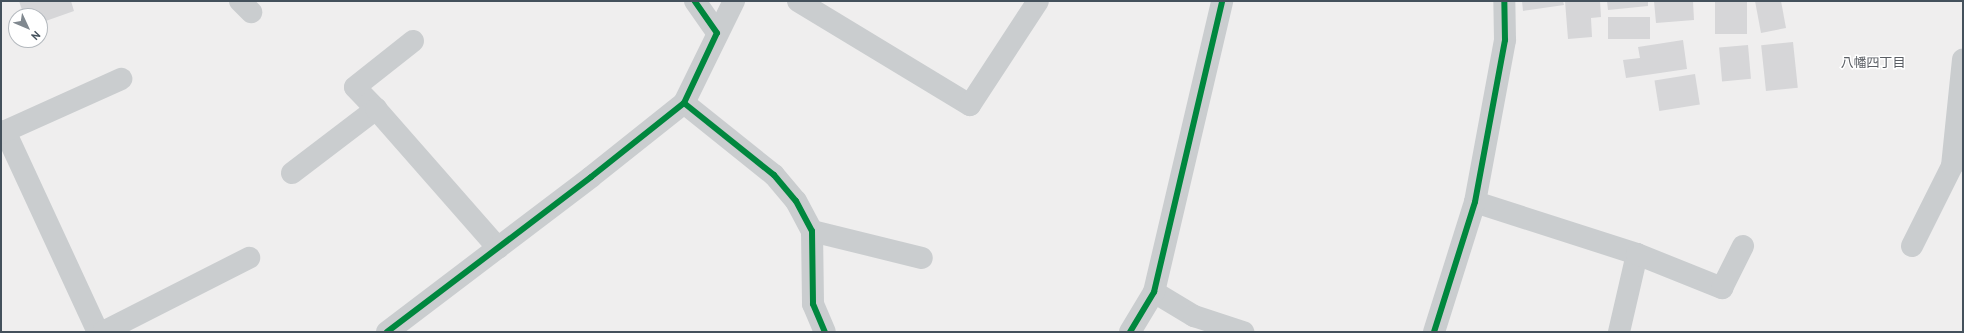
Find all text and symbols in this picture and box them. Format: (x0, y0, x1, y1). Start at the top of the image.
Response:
north arrow (8, 8, 48, 48)
text: N (28, 28, 43, 43)
district label: 八幡四丁目 (1841, 55, 1905, 71)

